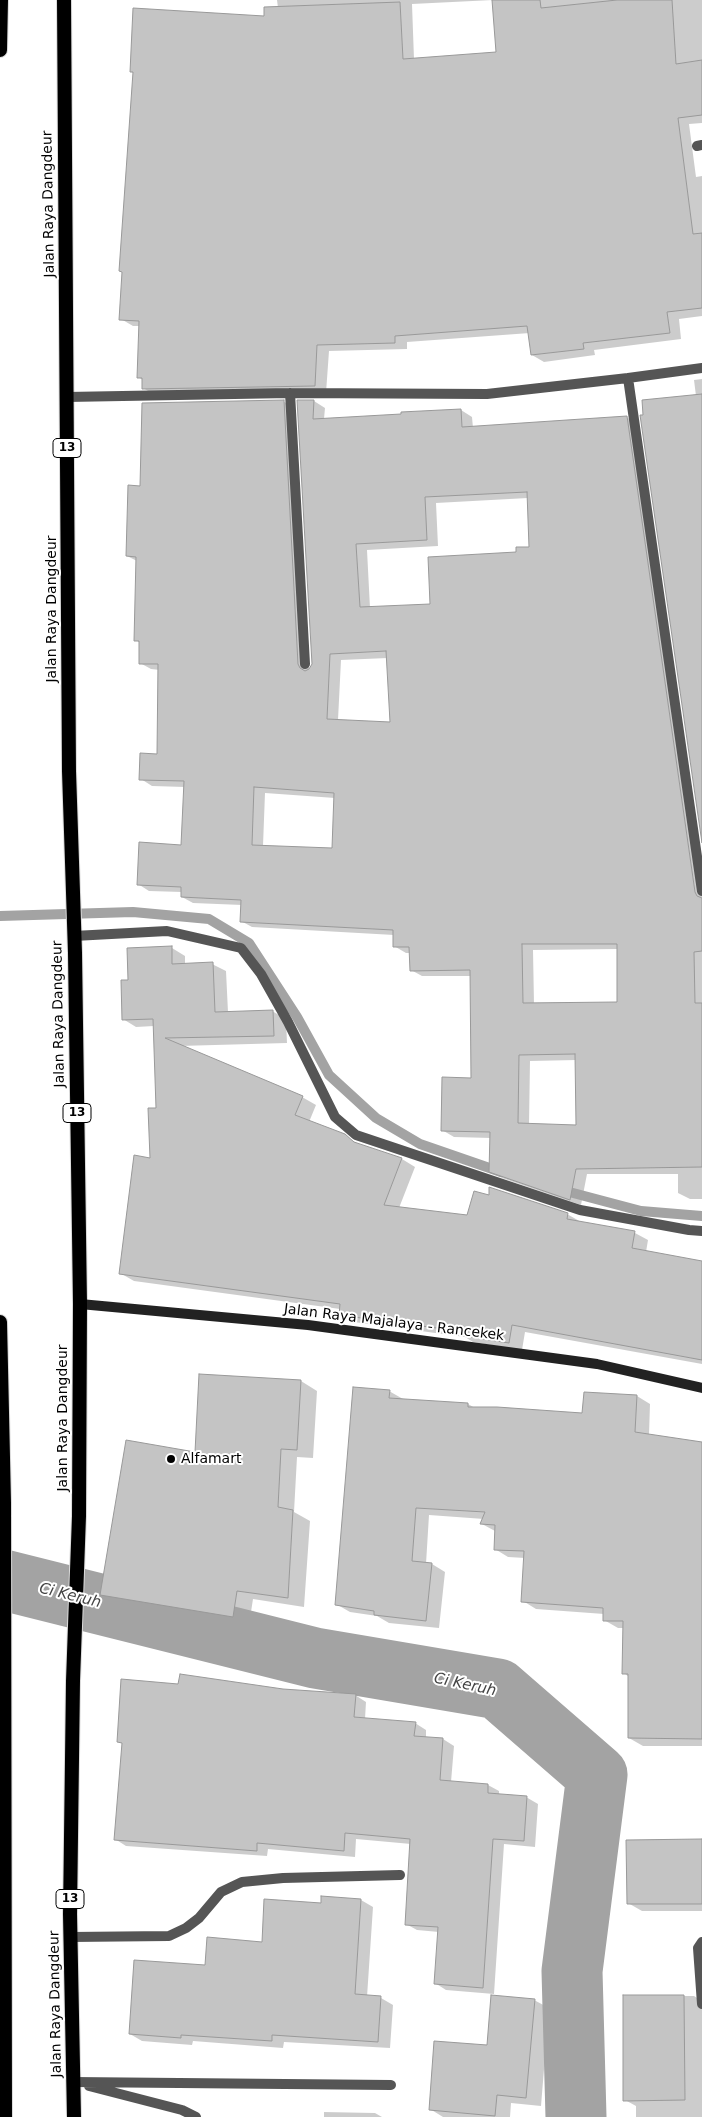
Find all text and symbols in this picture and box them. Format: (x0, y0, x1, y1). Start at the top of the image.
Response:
street label: Jalan Raya Dangdeur (39, 130, 59, 278)
road number: 13 (53, 438, 81, 458)
street label: Jalan Raya Dangdeur (44, 535, 60, 683)
street label: Jalan Raya Dangdeur (49, 940, 69, 1088)
road number: 13 (63, 1104, 91, 1122)
street label: Jalan Raya Majalaya - Rancekek (283, 1301, 505, 1345)
street label: Jalan Raya Dangdeur (55, 1344, 71, 1492)
place label: Alfamart (181, 1451, 241, 1467)
marker: Alfamart (165, 1453, 177, 1465)
water label: Ci Keruh (37, 1580, 103, 1612)
water label: Ci Keruh (432, 1670, 498, 1700)
road number: 13 (56, 1890, 84, 1908)
street label: Jalan Raya Dangdeur (46, 1930, 66, 2078)

